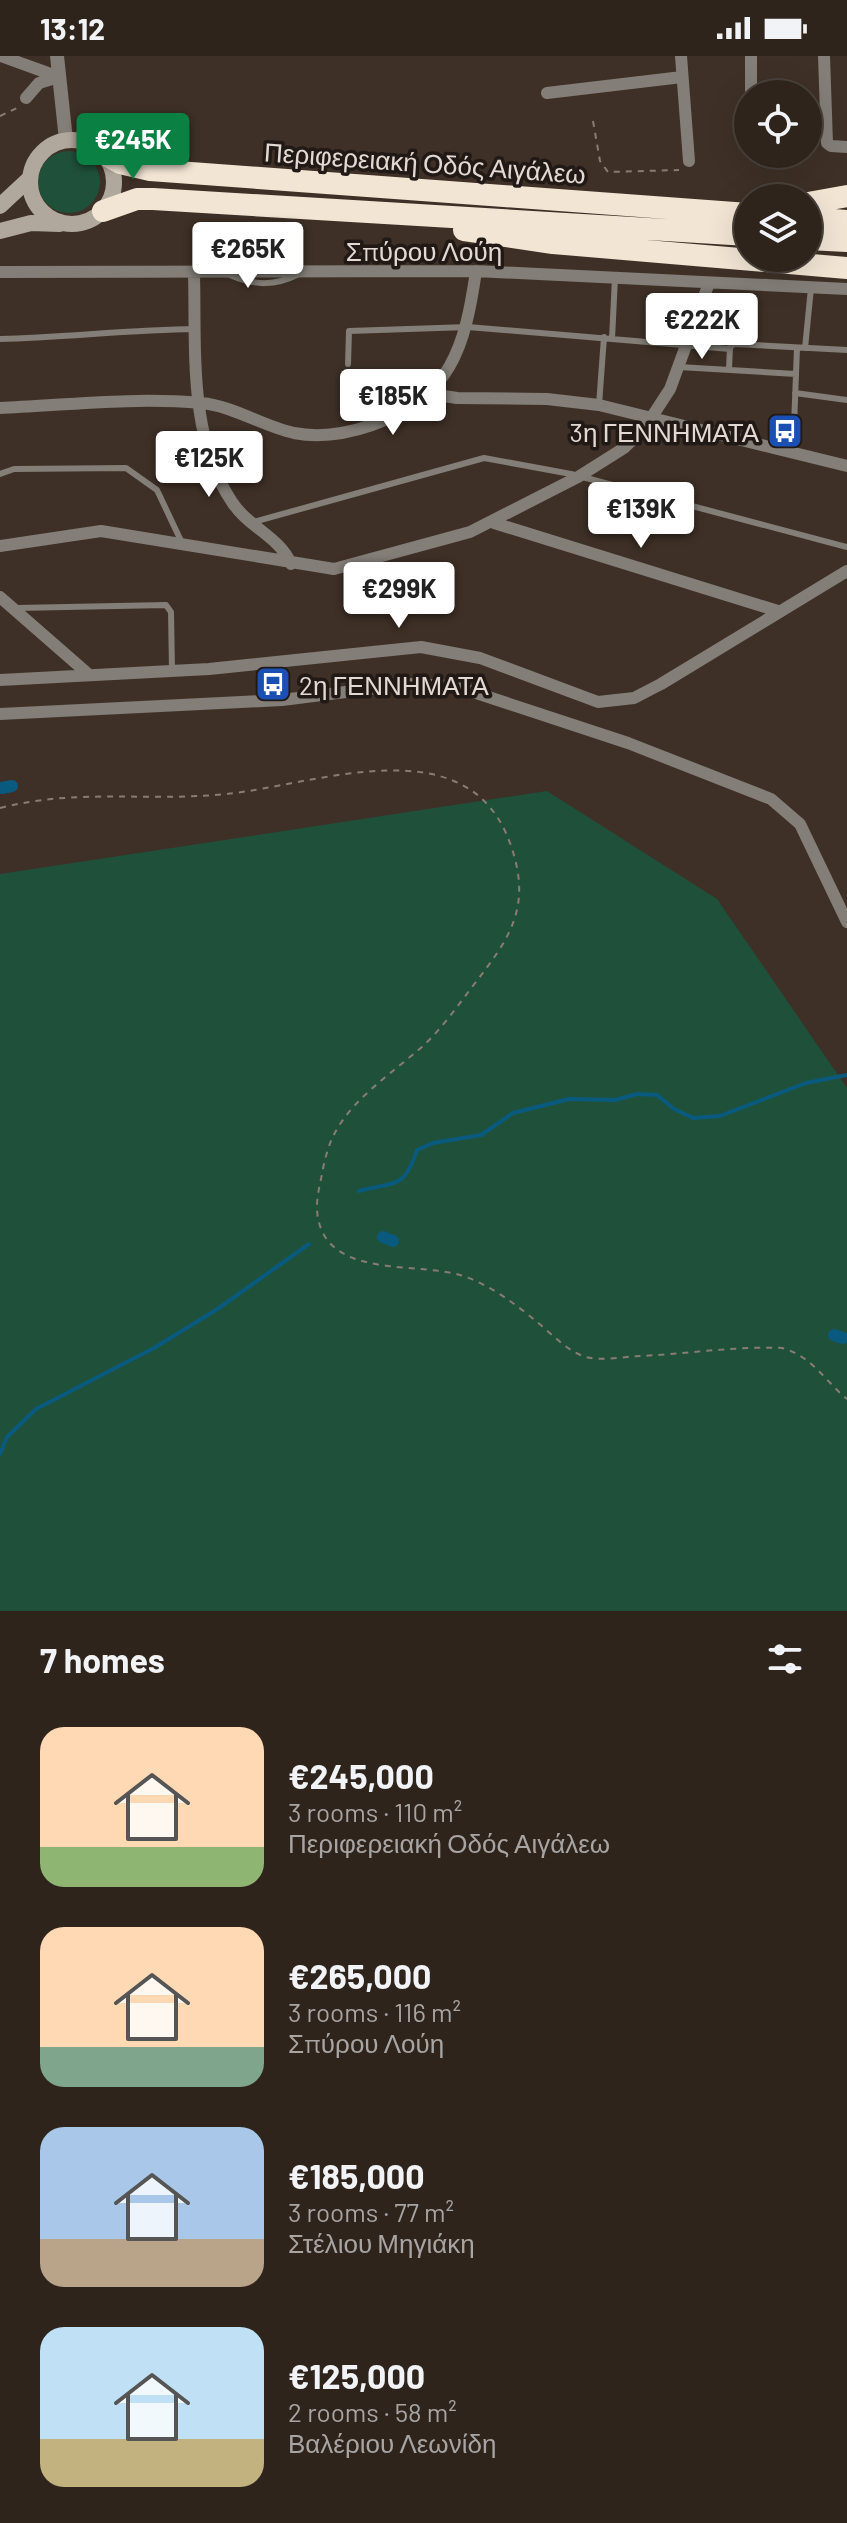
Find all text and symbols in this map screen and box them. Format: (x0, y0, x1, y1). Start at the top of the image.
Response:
text: 13:12 (40, 10, 105, 46)
map controls (734, 80, 822, 272)
button: locate (734, 80, 822, 168)
pin: €245K (77, 113, 189, 181)
text: €245K (94, 123, 172, 154)
street label: Περιφερειακή Οδός Αιγάλεω (263, 135, 587, 189)
button: layers (734, 184, 822, 272)
pin: €265K (192, 222, 304, 290)
text: €265K (210, 232, 286, 263)
street label: Σπύρου Λούη (346, 235, 502, 266)
pin: €222K (646, 293, 758, 361)
text: €222K (664, 303, 740, 334)
pin: €185K (337, 369, 449, 437)
text: €185K (358, 379, 428, 410)
bus stop icon: 3η ΓΕΝΝΗΜΑΤΑ (766, 412, 804, 450)
place label: 3η ΓΕΝΝΗΜΑΤΑ (570, 416, 760, 447)
pin: €125K (153, 431, 265, 499)
text: €125K (174, 441, 244, 472)
pin: €139K (585, 482, 697, 550)
text: €139K (606, 492, 676, 523)
pin: €299K (343, 562, 455, 630)
text: €299K (362, 572, 436, 603)
bus stop icon: 2η ΓΕΝΝΗΜΑΤΑ (254, 665, 292, 703)
place label: 2η ΓΕΝΝΗΜΑΤΑ (299, 669, 490, 700)
icon: filters (763, 1637, 807, 1681)
text: 7 homes (40, 1639, 165, 1680)
text: €245,000 (288, 1755, 434, 1796)
icon: home (104, 1759, 200, 1855)
text: 3 rooms · 110 m² (288, 1796, 462, 1827)
text: Περιφερειακή Οδός Αιγάλεω (288, 1827, 610, 1858)
text: €265,000 (288, 1955, 431, 1996)
icon: home (104, 1959, 200, 2055)
text: 3 rooms · 116 m² (288, 1996, 461, 2027)
text: Σπύρου Λούη (288, 2027, 444, 2058)
text: €185,000 (288, 2155, 425, 2196)
icon: home (104, 2159, 200, 2255)
text: 3 rooms · 77 m² (288, 2196, 454, 2227)
text: Στέλιου Μηγιάκη (288, 2227, 475, 2258)
text: €125,000 (288, 2355, 425, 2396)
icon: home (104, 2359, 200, 2455)
text: 2 rooms · 58 m² (288, 2396, 457, 2427)
text: Βαλέριου Λεωνίδη (288, 2427, 496, 2458)

